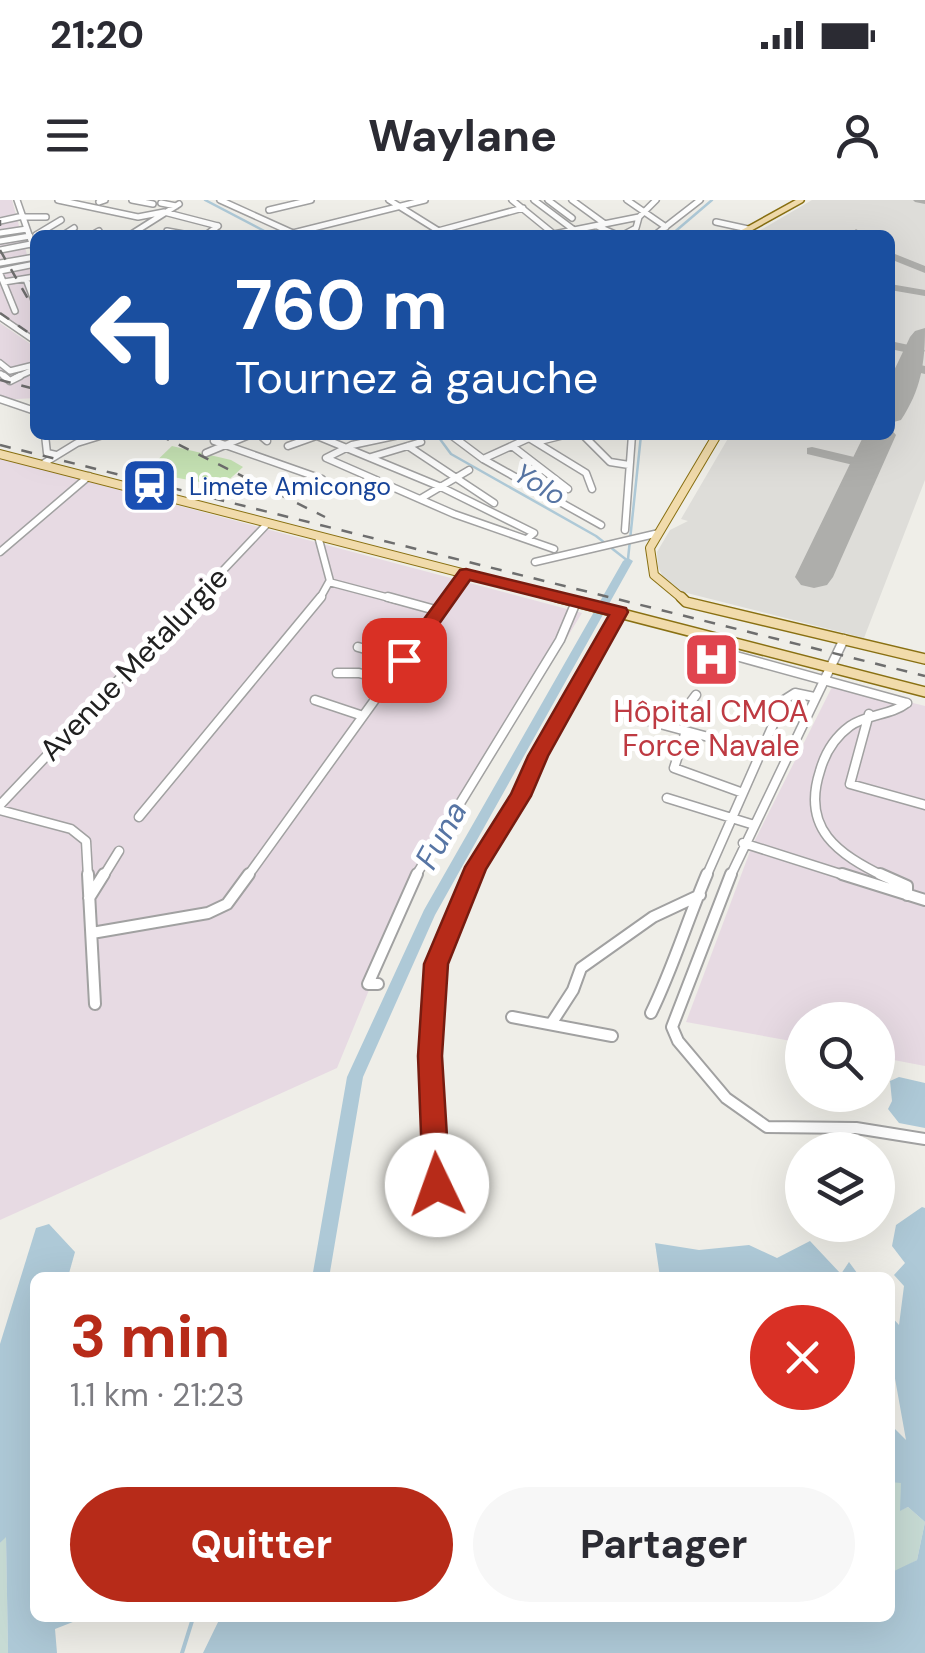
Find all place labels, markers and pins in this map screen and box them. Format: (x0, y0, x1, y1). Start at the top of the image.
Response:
station icon: Limete Amicongo (120, 456, 180, 516)
place label: Limete Amicongo (189, 470, 391, 503)
pin (362, 618, 447, 703)
hospital icon: Hôpital CMOA Force Navale (681, 630, 741, 690)
place label: Hôpital CMOA Force Navale (613, 692, 809, 765)

